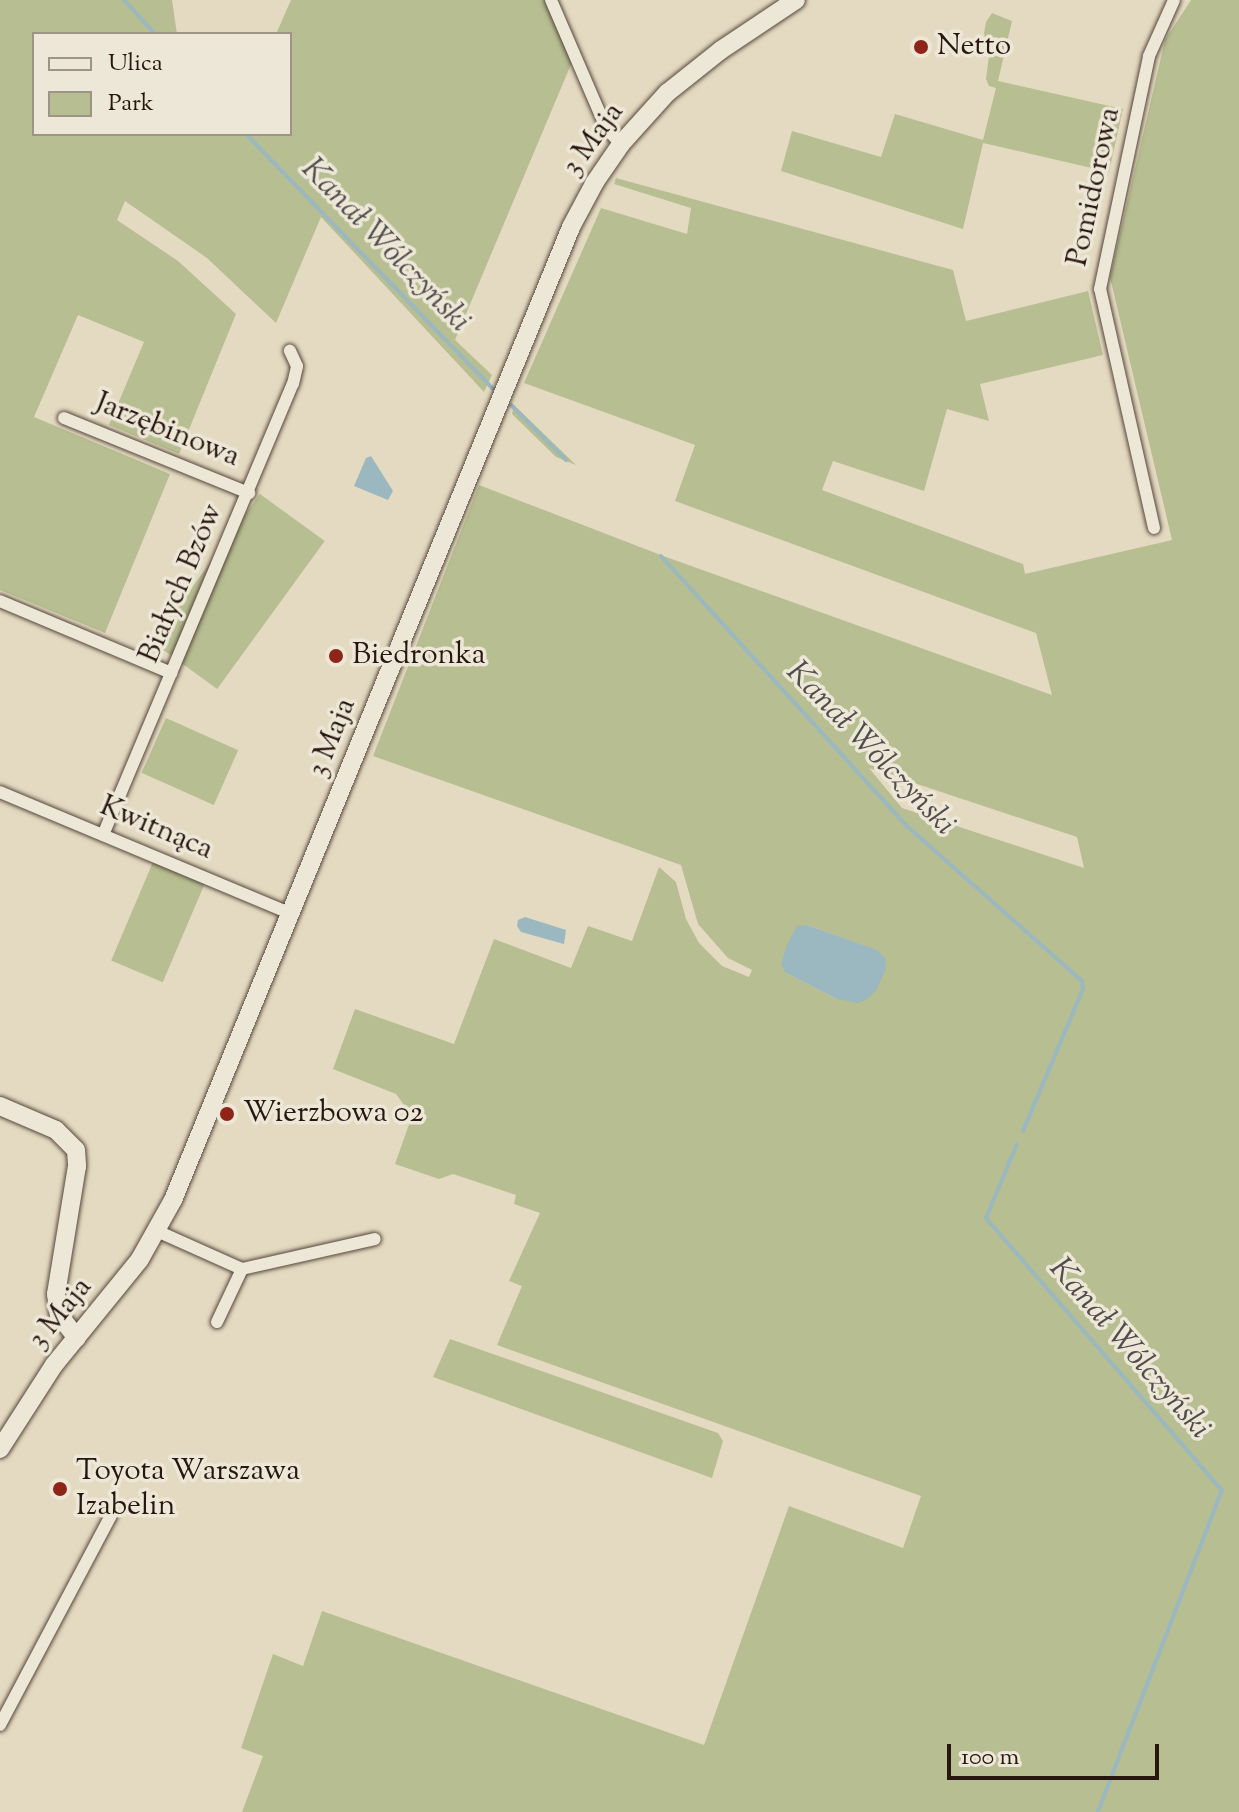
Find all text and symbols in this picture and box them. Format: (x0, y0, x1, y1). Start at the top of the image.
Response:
place label: Netto (937, 29, 1011, 65)
legend (32, 32, 292, 136)
marker: Netto (912, 38, 930, 56)
text: Ulica (108, 47, 163, 81)
text: Park (108, 87, 154, 121)
street label: 3 Maja (555, 96, 633, 184)
street label: Pomidorowa (1061, 104, 1129, 270)
water label: Kanał Wólczyński (292, 151, 478, 341)
street label: Jarzębinowa (90, 386, 244, 476)
street label: Białych Bzów (132, 499, 232, 669)
place label: Biedronka (352, 638, 485, 674)
marker: Biedronka (327, 647, 345, 665)
water label: Kanał Wólczyński (777, 654, 963, 844)
street label: 3 Maja (301, 693, 365, 783)
street label: Kwitnąca (94, 789, 218, 869)
place label: Wierzbowa 02 (243, 1096, 423, 1132)
marker: Wierzbowa 02 (218, 1105, 236, 1123)
water label: Kanał Wólczyński (1040, 1251, 1218, 1447)
street label: 3 Maja (21, 1271, 101, 1357)
place label: Toyota Warszawa Izabelin (76, 1454, 300, 1524)
marker: Toyota Warszawa Izabelin (51, 1480, 69, 1498)
scale bar (951, 1728, 1163, 1778)
text: 100 m (961, 1741, 1019, 1775)

